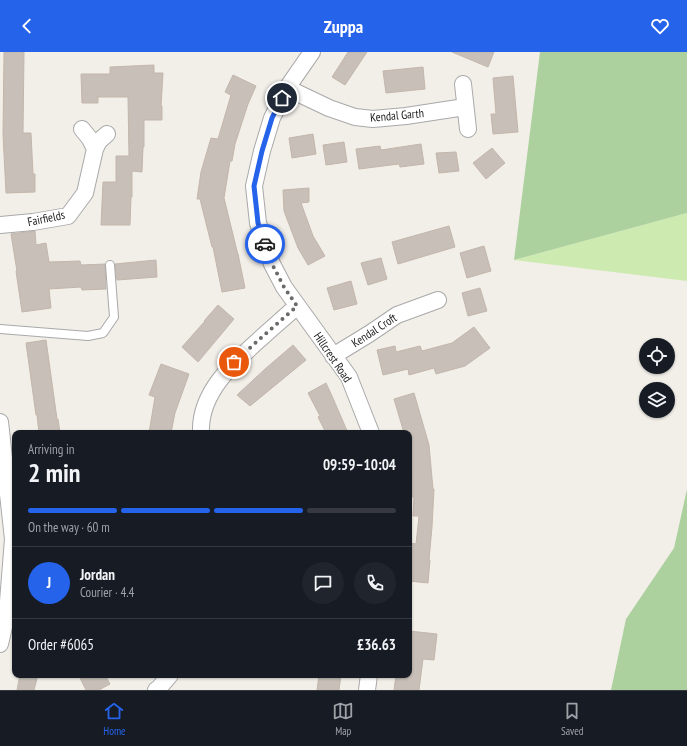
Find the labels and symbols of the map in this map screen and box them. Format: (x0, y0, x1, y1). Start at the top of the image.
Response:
pin (265, 81, 299, 115)
street label: Kendal Garth (370, 105, 424, 125)
street label: Fairfields (26, 207, 66, 229)
courier (245, 224, 285, 264)
street label: Kendal Croft (349, 309, 400, 350)
street label: Hillcrest Road (311, 329, 355, 385)
pin (217, 345, 251, 379)

